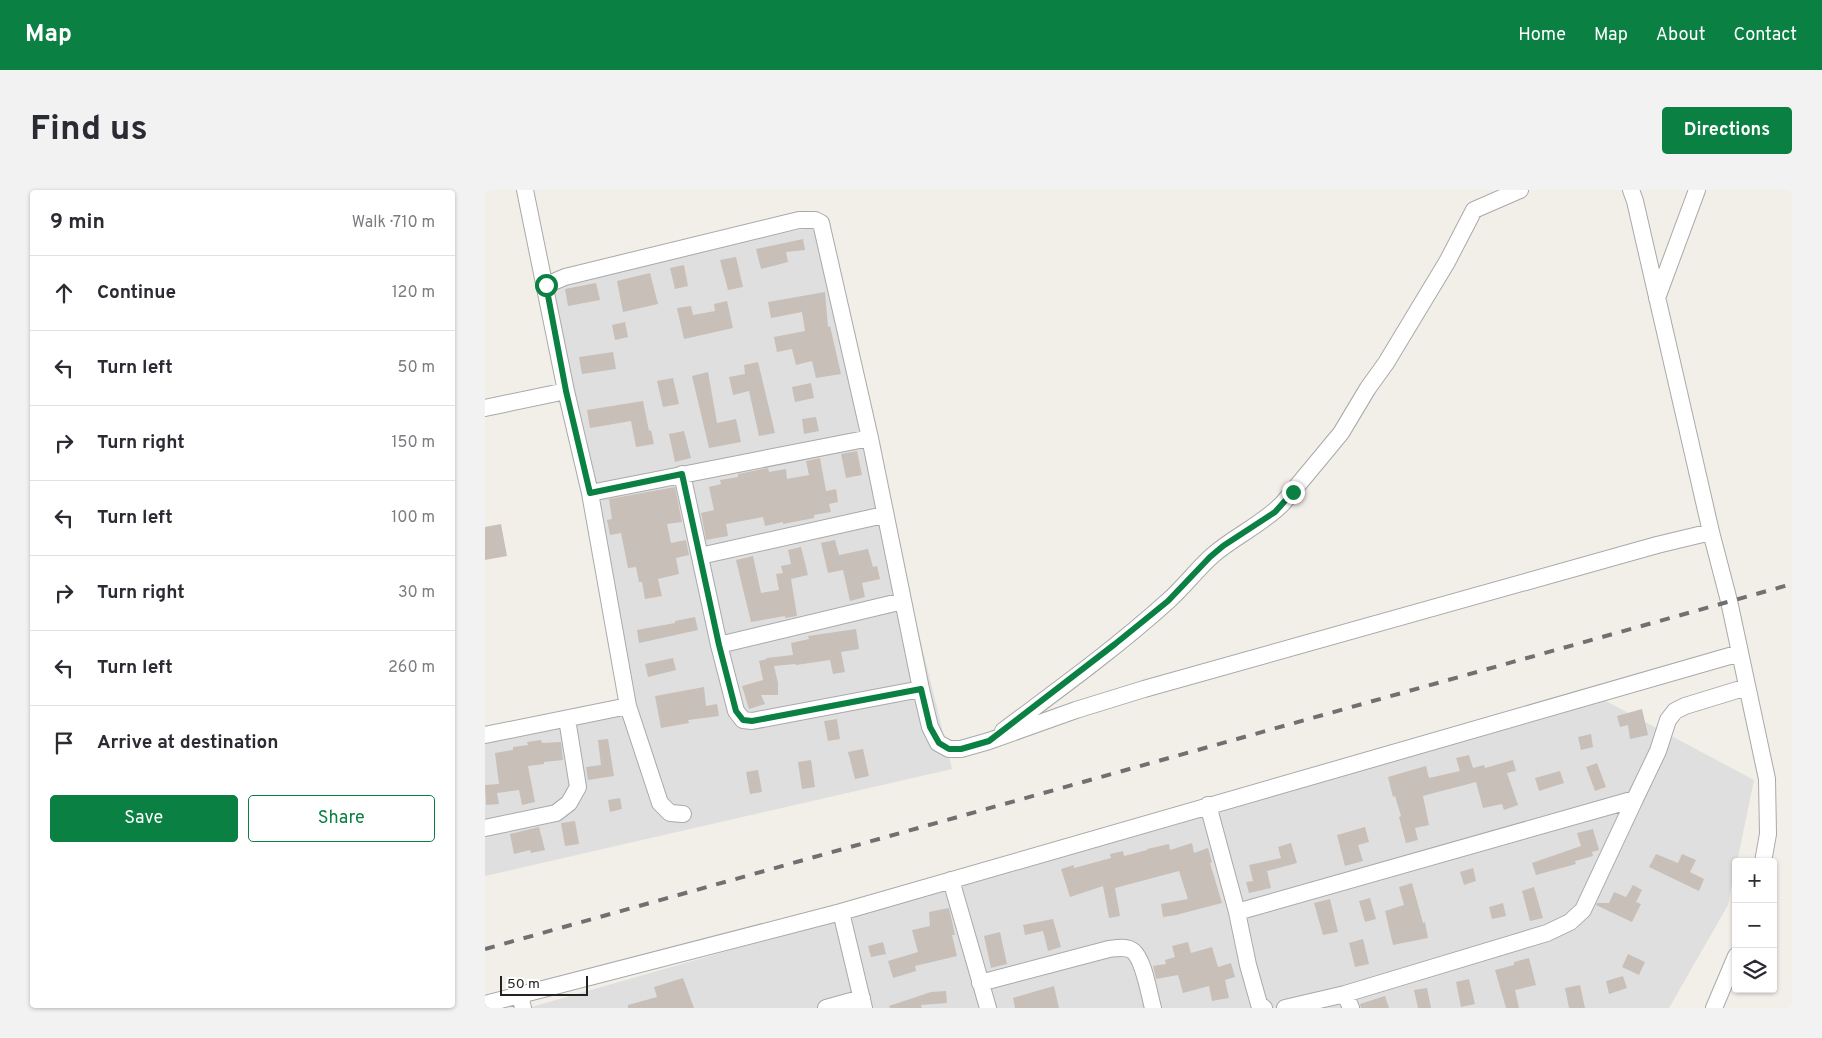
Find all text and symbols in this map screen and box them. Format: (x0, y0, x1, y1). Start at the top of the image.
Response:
text: Map (25, 20, 72, 50)
text: Home (1518, 24, 1566, 47)
text: Map (1594, 24, 1628, 47)
text: About (1656, 24, 1705, 47)
text: Contact (1733, 24, 1797, 47)
button: Directions (1662, 107, 1792, 154)
text: Find us (30, 108, 148, 152)
text: 9 min (50, 209, 105, 236)
text: Walk · 710 m (352, 213, 435, 233)
route start (535, 274, 558, 297)
icon: ahead (50, 279, 78, 307)
text: Continue (97, 281, 176, 305)
text: 120 m (392, 283, 435, 303)
icon: left (50, 354, 78, 382)
text: Turn left (97, 356, 173, 380)
text: 50 m (398, 358, 435, 378)
icon: right (50, 429, 78, 457)
text: Turn right (97, 431, 185, 455)
text: 150 m (392, 433, 435, 453)
route end (1282, 481, 1305, 504)
icon: left (50, 504, 78, 532)
text: Turn left (97, 506, 173, 530)
text: 100 m (391, 508, 435, 528)
icon: right (50, 579, 78, 607)
text: Turn right (97, 581, 185, 605)
text: 30 m (398, 583, 435, 603)
icon: left (50, 654, 78, 682)
text: Turn left (97, 656, 173, 680)
text: 260 m (388, 658, 435, 678)
icon: arrive (50, 729, 78, 757)
text: Arrive at destination (97, 731, 278, 755)
button: Save (50, 795, 238, 842)
button: Share (248, 795, 435, 842)
map controls (1732, 858, 1777, 993)
button: + (1732, 858, 1777, 903)
button: − (1732, 903, 1777, 948)
button: layers (1732, 948, 1777, 993)
scale bar (500, 973, 587, 996)
text: 50 m (507, 976, 540, 993)

